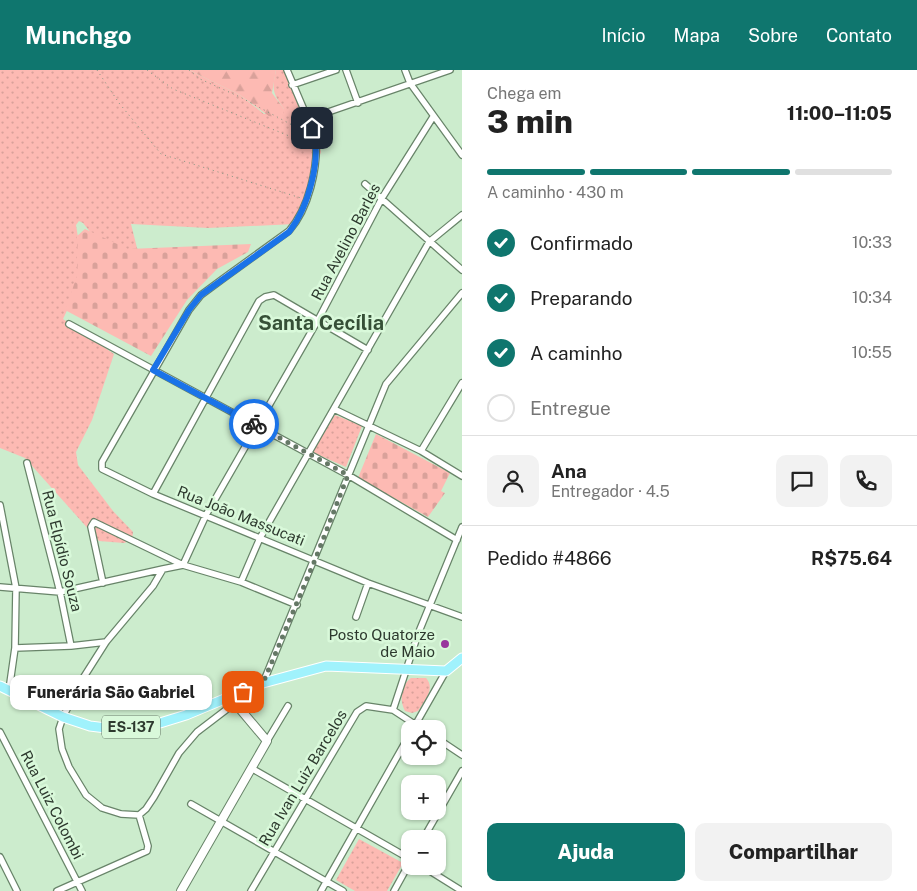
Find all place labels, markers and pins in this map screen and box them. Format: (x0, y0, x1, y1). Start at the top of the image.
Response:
pin (291, 107, 333, 149)
place label: Posto Quatorze de Maio (328, 626, 435, 660)
marker: Posto Quatorze de Maio (439, 638, 451, 650)
pin (222, 671, 264, 713)
callout: Funerária São Gabriel (11, 674, 213, 710)

